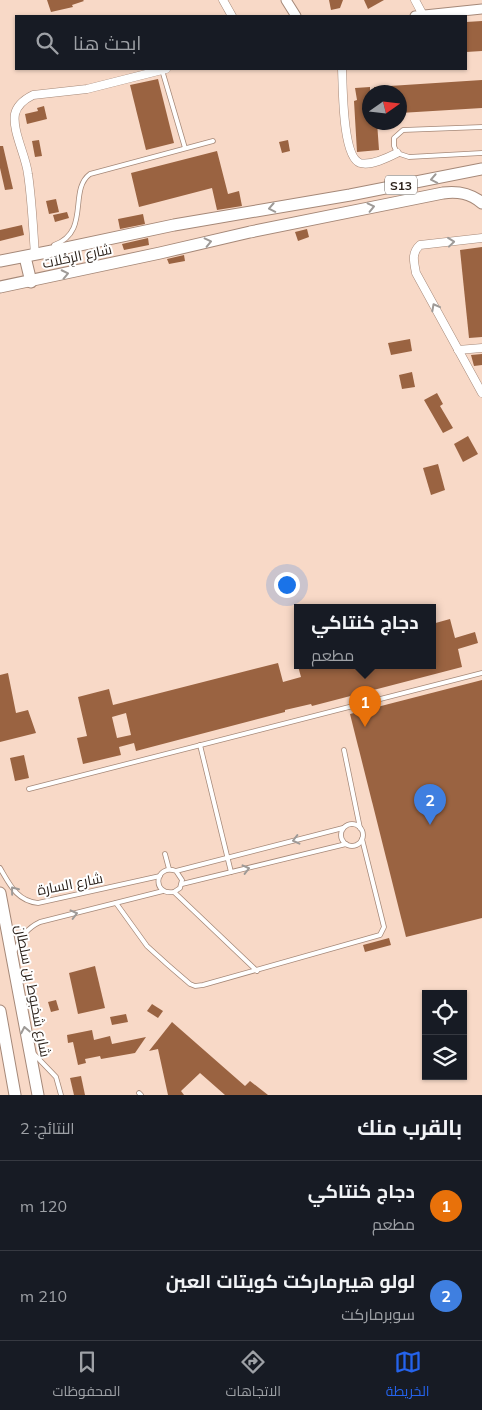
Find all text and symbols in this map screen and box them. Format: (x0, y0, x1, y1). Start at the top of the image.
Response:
search box (15, 15, 467, 70)
icon: search (33, 29, 61, 57)
text: ابحث هنا (73, 31, 141, 55)
north arrow (362, 85, 407, 130)
one-way arrow (430, 173, 439, 183)
road number: S13 (385, 176, 417, 194)
one-way arrow (366, 202, 375, 213)
one-way arrow (267, 203, 276, 213)
one-way arrow (447, 236, 455, 247)
one-way arrow (203, 237, 212, 248)
street label: شارع الرِحْلاَت (40, 240, 114, 273)
one-way arrow (61, 269, 69, 280)
one-way arrow (431, 303, 441, 312)
your location (274, 572, 300, 598)
popup (294, 604, 436, 669)
text: دجاج كنتاكي (311, 610, 419, 634)
text: مطعم (311, 645, 354, 665)
pin: 1 (349, 686, 381, 727)
pin: 2 (414, 784, 446, 825)
one-way arrow (292, 834, 301, 845)
one-way arrow (241, 864, 249, 874)
street label: شارع السارة (36, 869, 104, 899)
one-way arrow (10, 886, 19, 895)
one-way arrow (70, 909, 78, 919)
street label: شارع شخبوط بن سلطان (11, 923, 55, 1059)
map controls (422, 990, 467, 1080)
button: locate (422, 990, 467, 1035)
one-way arrow (20, 1026, 31, 1034)
button: layers (422, 1035, 467, 1080)
text: بالقرب منك (357, 1114, 462, 1140)
text: النتائج: 2 (20, 1118, 75, 1138)
text: دجاج كنتاكي (308, 1179, 415, 1203)
text: 120 m (20, 1196, 67, 1216)
text: 1 (441, 1196, 451, 1216)
text: مطعم (372, 1214, 415, 1234)
text: لولو هيبرماركت كويتات العين (166, 1269, 415, 1293)
text: 210 m (20, 1286, 67, 1306)
text: 2 (441, 1286, 451, 1306)
text: سوبرماركت (341, 1304, 415, 1324)
tab: المحفوظات (52, 1348, 121, 1404)
tab: الاتجاهات (226, 1348, 281, 1404)
tab: الخريطة (386, 1348, 430, 1404)

